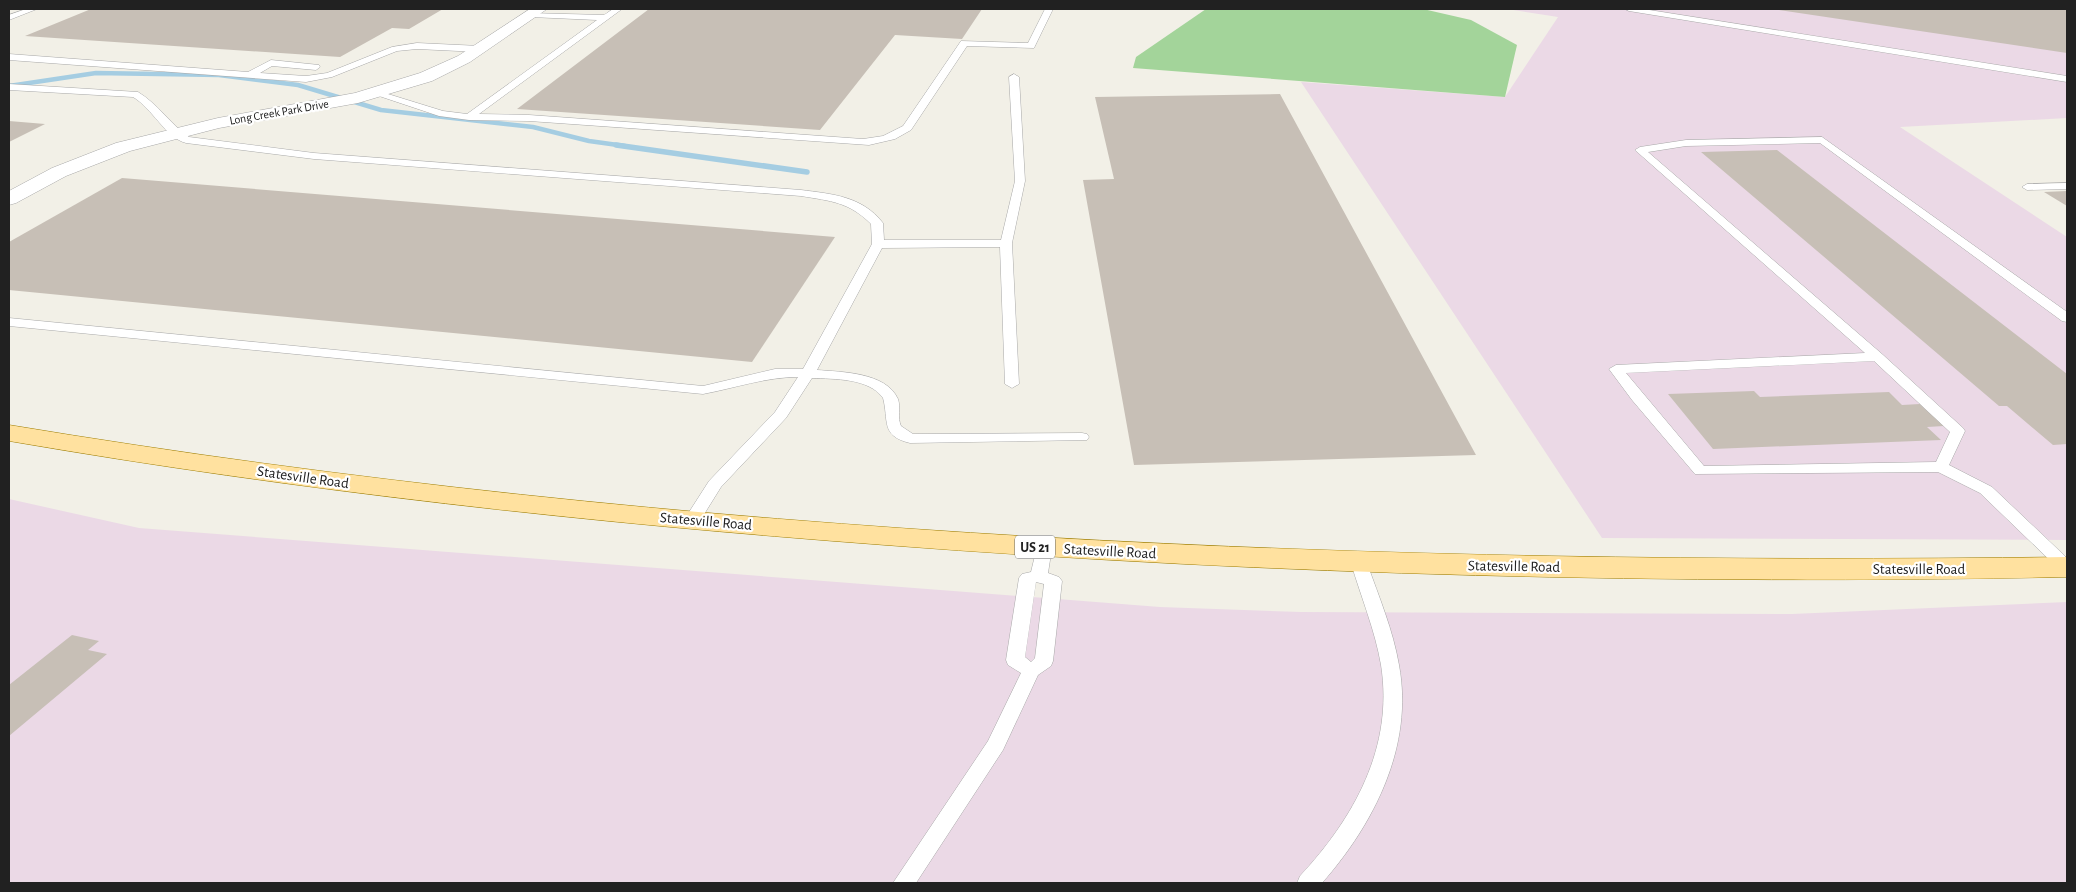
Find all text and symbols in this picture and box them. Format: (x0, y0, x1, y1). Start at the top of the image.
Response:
street label: Long Creek Park Drive (228, 97, 330, 127)
street label: Statesville Road (256, 464, 350, 491)
street label: Statesville Road (659, 510, 753, 533)
road number: US 21 (1015, 536, 1055, 558)
street label: Statesville Road (1063, 542, 1157, 561)
street label: Statesville Road (1468, 558, 1561, 575)
street label: Statesville Road (1873, 562, 1965, 577)

